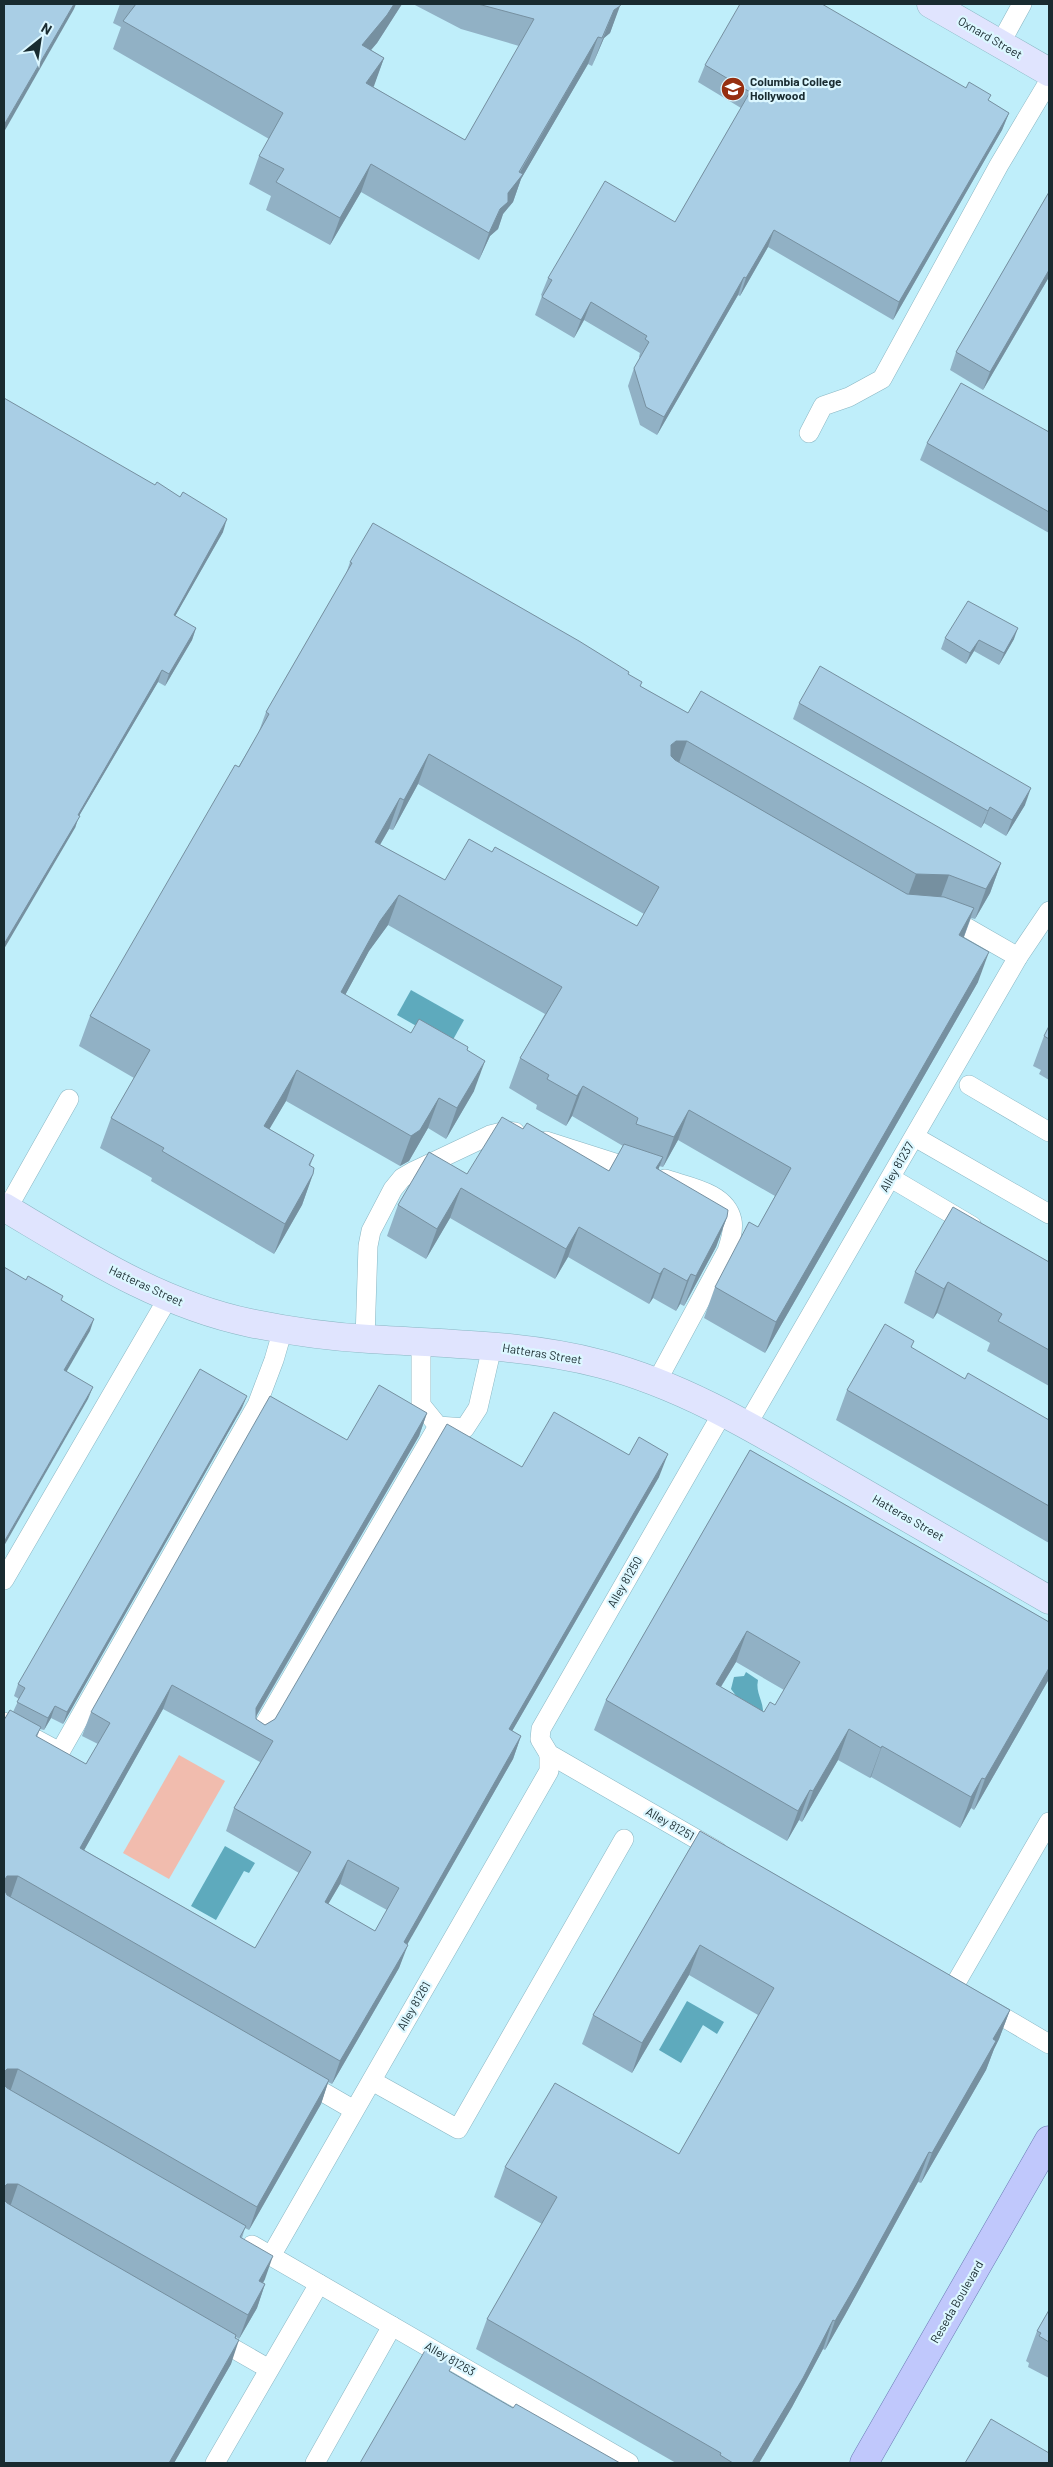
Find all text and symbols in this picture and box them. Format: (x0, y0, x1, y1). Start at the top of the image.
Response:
street label: Oxnard Street (956, 13, 1025, 61)
north arrow (15, 15, 65, 65)
text: N (38, 19, 55, 38)
place label: Columbia College Hollywood (750, 74, 842, 102)
school or university icon: Columbia College Hollywood (720, 76, 746, 102)
street label: Alley 81237 (876, 1139, 916, 1194)
street label: Hatteras Street (107, 1262, 186, 1308)
street label: Hatteras Street (501, 1340, 583, 1366)
street label: Hatteras Street (870, 1491, 947, 1543)
street label: Alley 81250 (604, 1554, 644, 1609)
street label: Alley 81251 (644, 1804, 697, 1843)
street label: Alley 81261 (394, 1979, 433, 2032)
street label: Reseda Boulevard (927, 2258, 985, 2345)
street label: Alley 81263 (423, 2338, 478, 2378)

